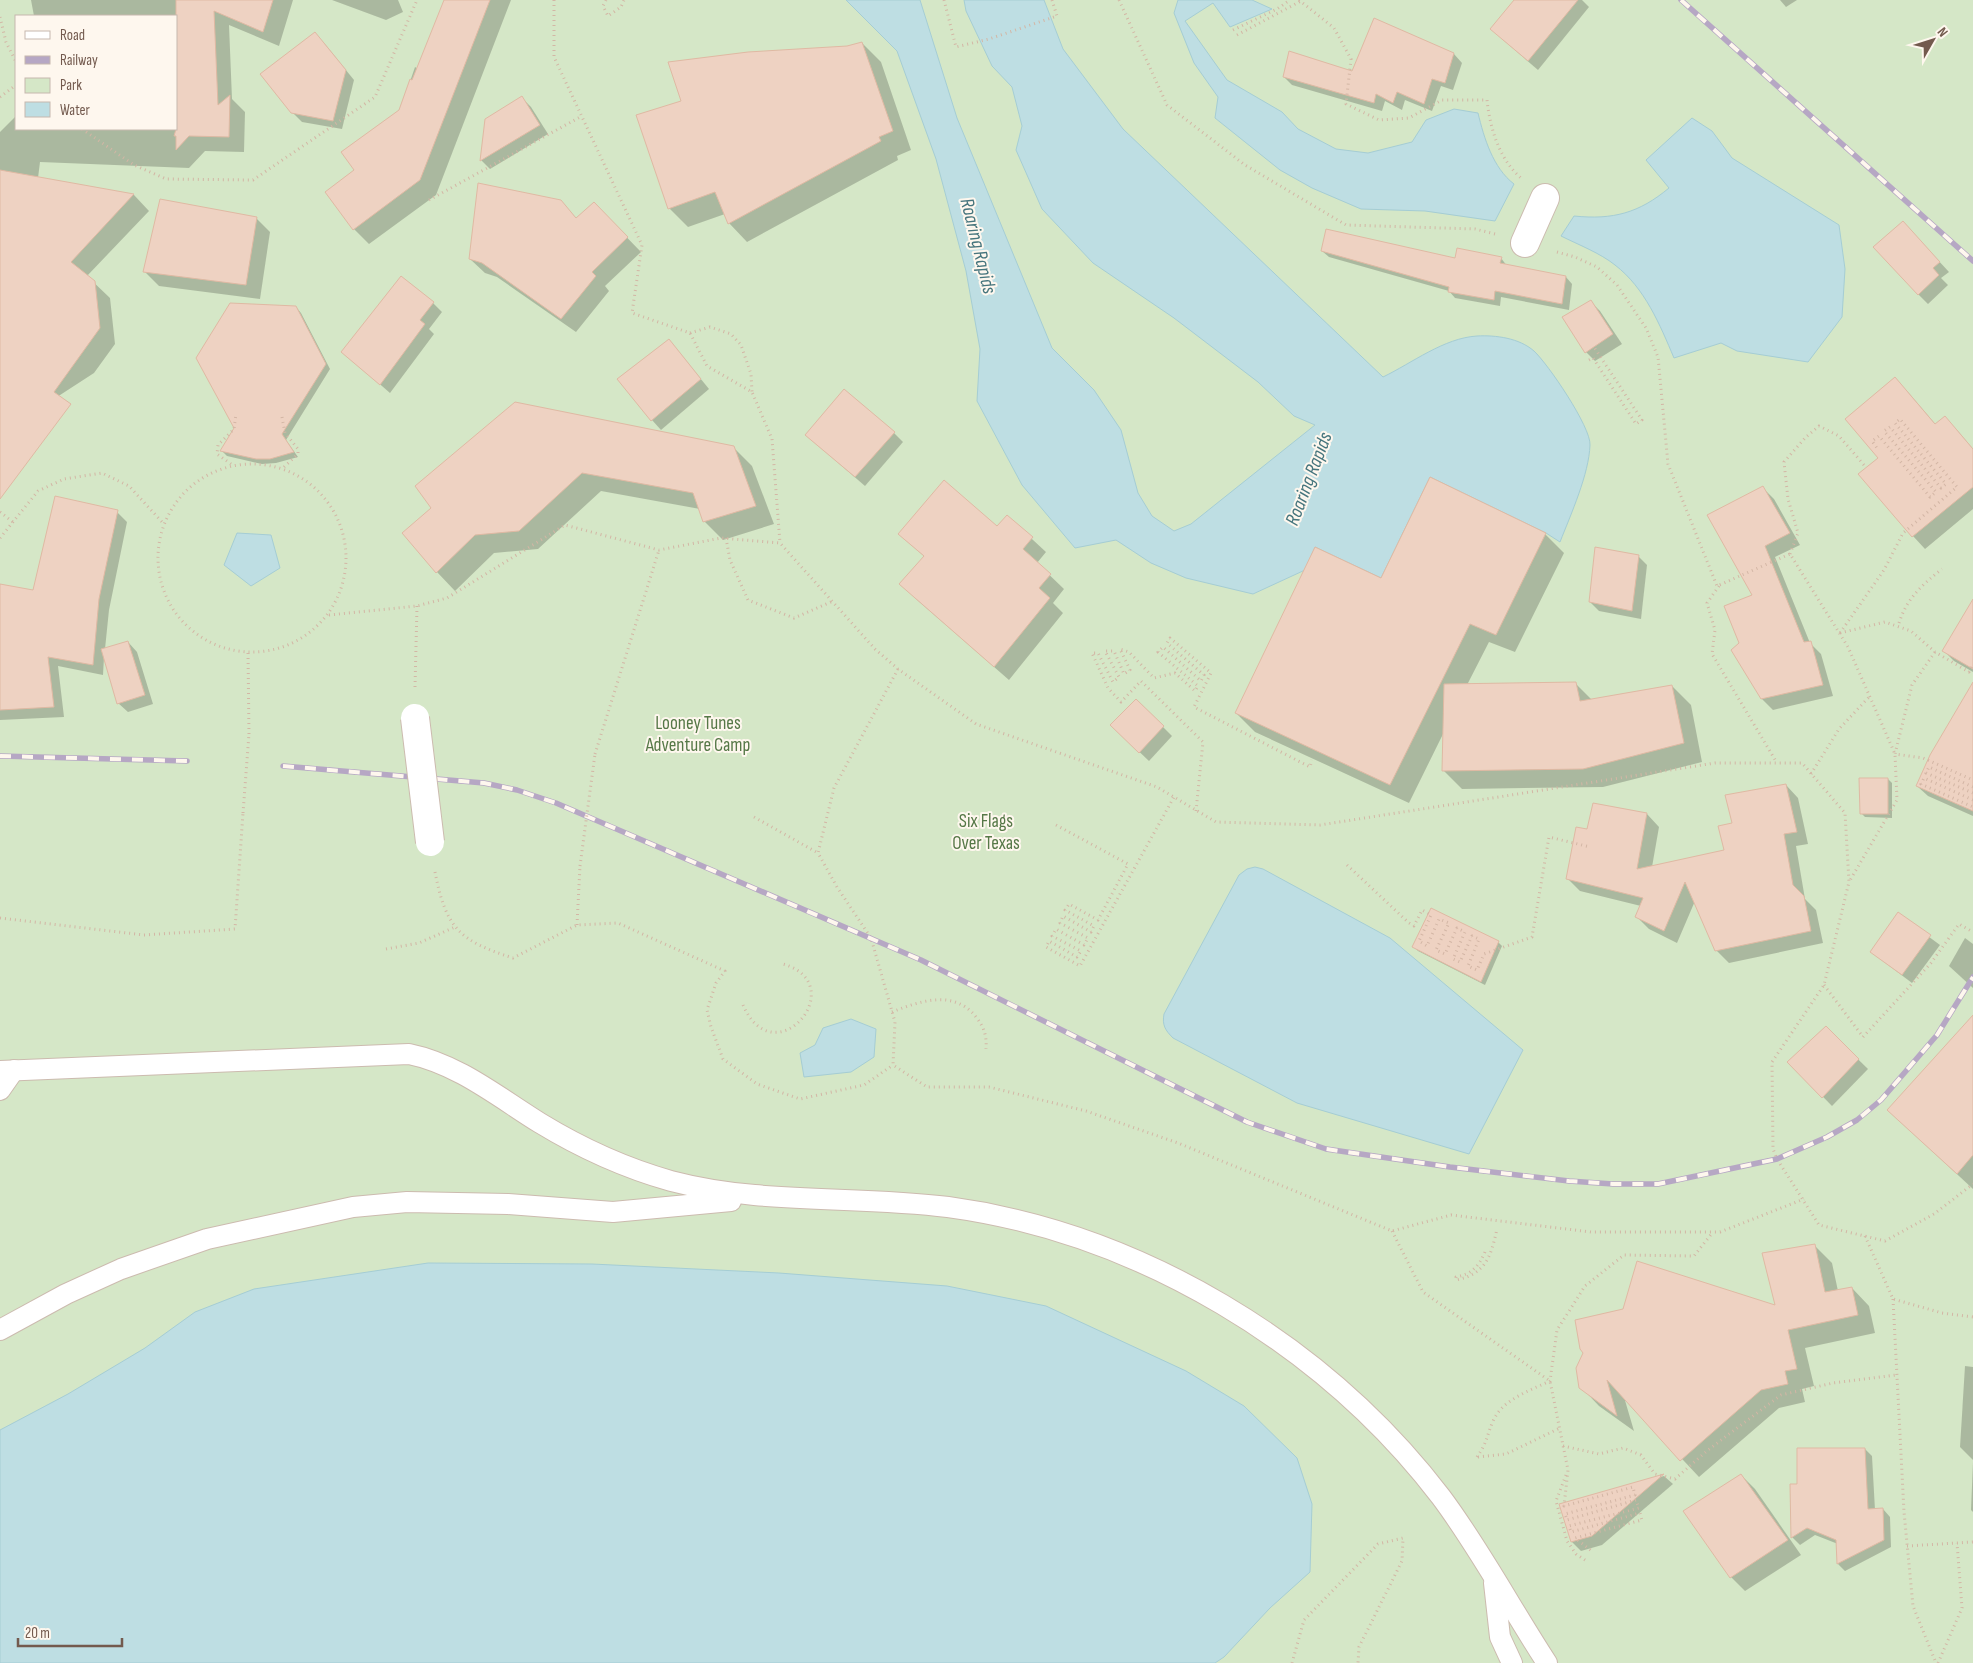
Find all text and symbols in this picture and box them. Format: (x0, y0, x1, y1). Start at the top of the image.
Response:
legend (15, 15, 178, 130)
north arrow (1908, 15, 1958, 65)
text: N (1934, 24, 1952, 40)
text: Road (60, 26, 85, 45)
text: Railway (60, 51, 98, 70)
text: Park (60, 76, 82, 95)
text: Water (60, 101, 91, 120)
water label: Roaring Rapids (955, 196, 1001, 296)
water label: Roaring Rapids (1280, 429, 1338, 529)
park label: Looney Tunes Adventure Camp (645, 712, 750, 757)
park label: Six Flags Over Texas (952, 810, 1020, 855)
scale bar (18, 1616, 121, 1648)
text: 20 m (25, 1624, 50, 1643)

